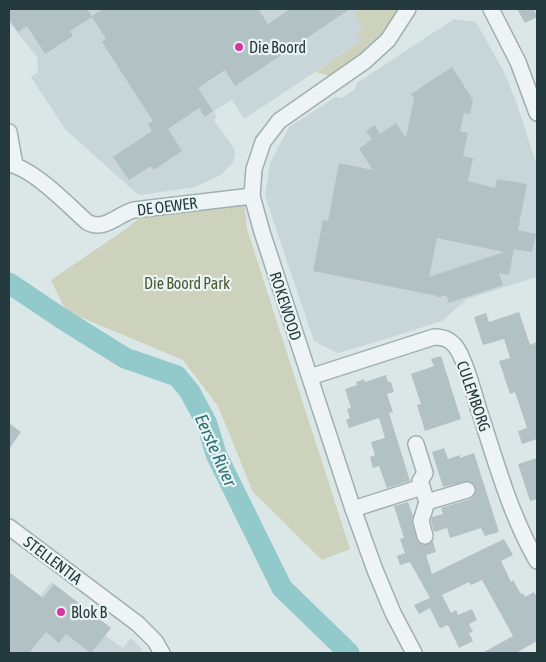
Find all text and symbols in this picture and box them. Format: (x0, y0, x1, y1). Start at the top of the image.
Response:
place label: Die Boord (249, 38, 306, 56)
marker: Die Boord (233, 41, 245, 53)
street label: DE OEWER (136, 193, 198, 219)
street label: ROKEWOOD (266, 269, 306, 343)
park label: Die Boord Park (144, 274, 230, 292)
street label: CULEMBORG (454, 358, 494, 434)
water label: Eerste River (191, 411, 242, 490)
street label: STELLENTIA (20, 532, 86, 588)
place label: Blok B (71, 603, 107, 621)
marker: Blok B (55, 606, 67, 618)

